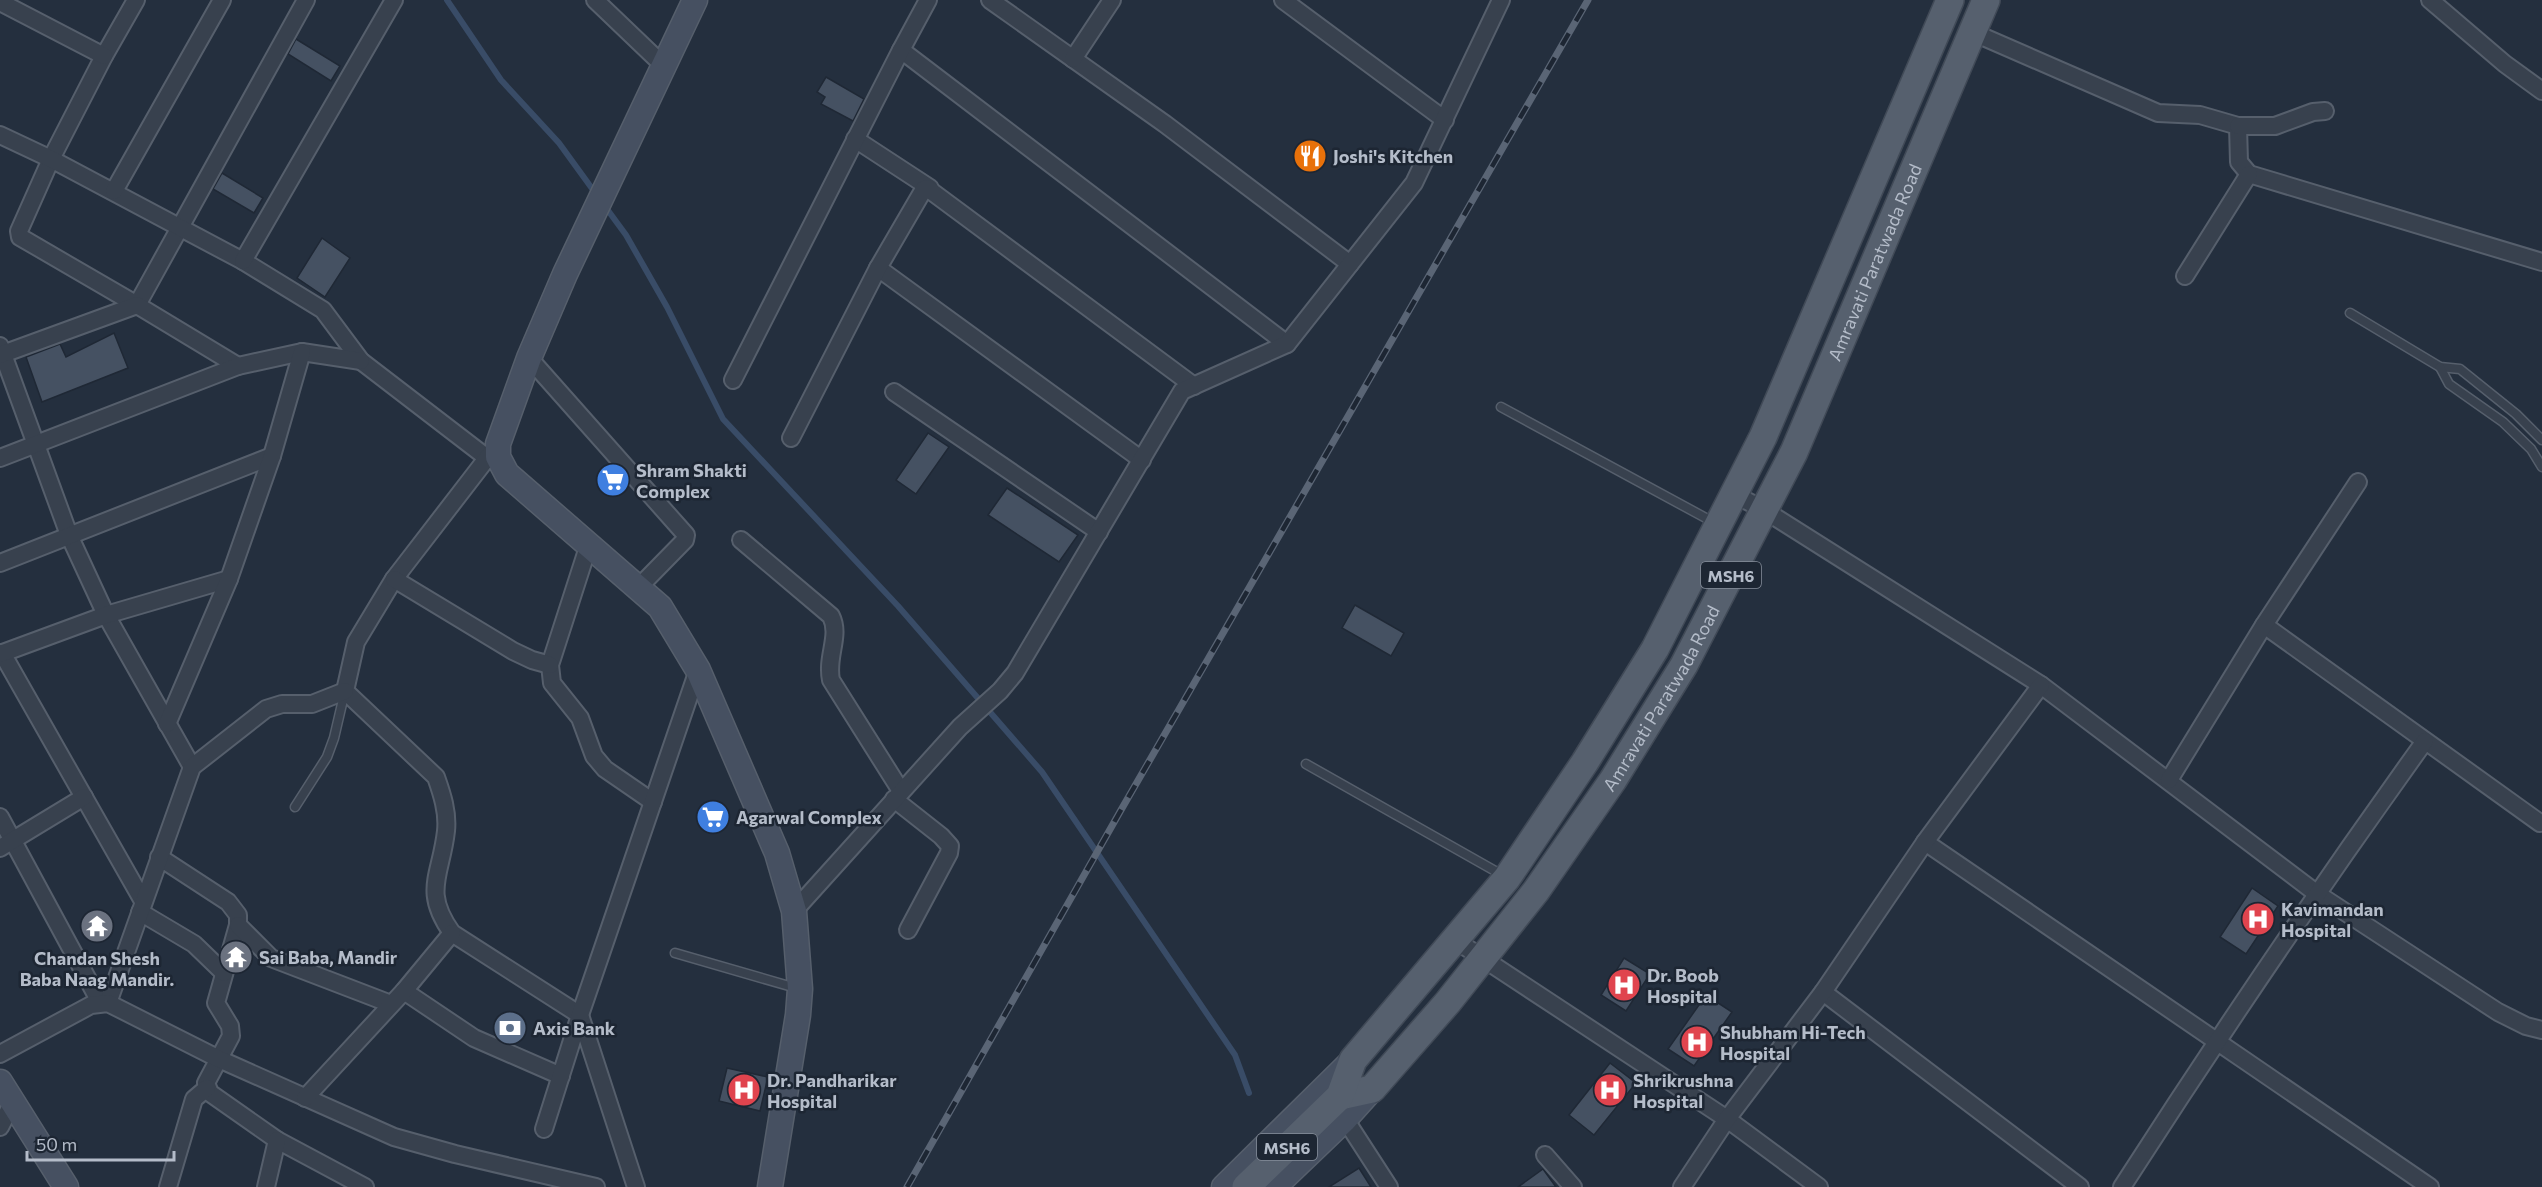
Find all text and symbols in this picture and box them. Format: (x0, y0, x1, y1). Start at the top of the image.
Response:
restaurant icon: Joshi's Kitchen (1292, 138, 1328, 174)
place label: Joshi's Kitchen (1333, 145, 1453, 167)
street label: Amravati Paratwada Road (1823, 160, 1926, 364)
place label: Shram Shakti Complex (636, 459, 747, 502)
supermarket icon: Shram Shakti Complex (595, 462, 631, 498)
road number: MSH6 (1701, 562, 1761, 588)
street label: Amravati Paratwada Road (1598, 602, 1724, 795)
supermarket icon: Agarwal Complex (695, 799, 731, 835)
place label: Agarwal Complex (736, 806, 882, 828)
place label: Kavimandan Hospital (2281, 898, 2384, 941)
hospital icon: Kavimandan Hospital (2240, 901, 2276, 937)
temple icon: Chandan Shesh Baba Naag Mandir. (79, 908, 115, 944)
temple icon: Sai Baba, Mandir (218, 939, 254, 975)
place label: Sai Baba, Mandir (259, 946, 398, 968)
place label: Chandan Shesh Baba Naag Mandir. (20, 947, 175, 990)
place label: Dr. Boob Hospital (1647, 964, 1719, 1007)
hospital icon: Dr. Boob Hospital (1606, 967, 1642, 1003)
bank icon: Axis Bank (492, 1010, 528, 1046)
place label: Axis Bank (533, 1017, 616, 1039)
place label: Shubham Hi-Tech Hospital (1720, 1021, 1866, 1064)
hospital icon: Shubham Hi-Tech Hospital (1679, 1024, 1715, 1060)
place label: Dr. Pandharikar Hospital (767, 1069, 897, 1112)
place label: Shrikrushna Hospital (1633, 1069, 1733, 1112)
hospital icon: Dr. Pandharikar Hospital (726, 1072, 762, 1108)
hospital icon: Shrikrushna Hospital (1592, 1072, 1628, 1108)
scale bar (27, 1124, 174, 1162)
text: 50 m (36, 1133, 77, 1155)
road number: MSH6 (1257, 1134, 1317, 1160)

